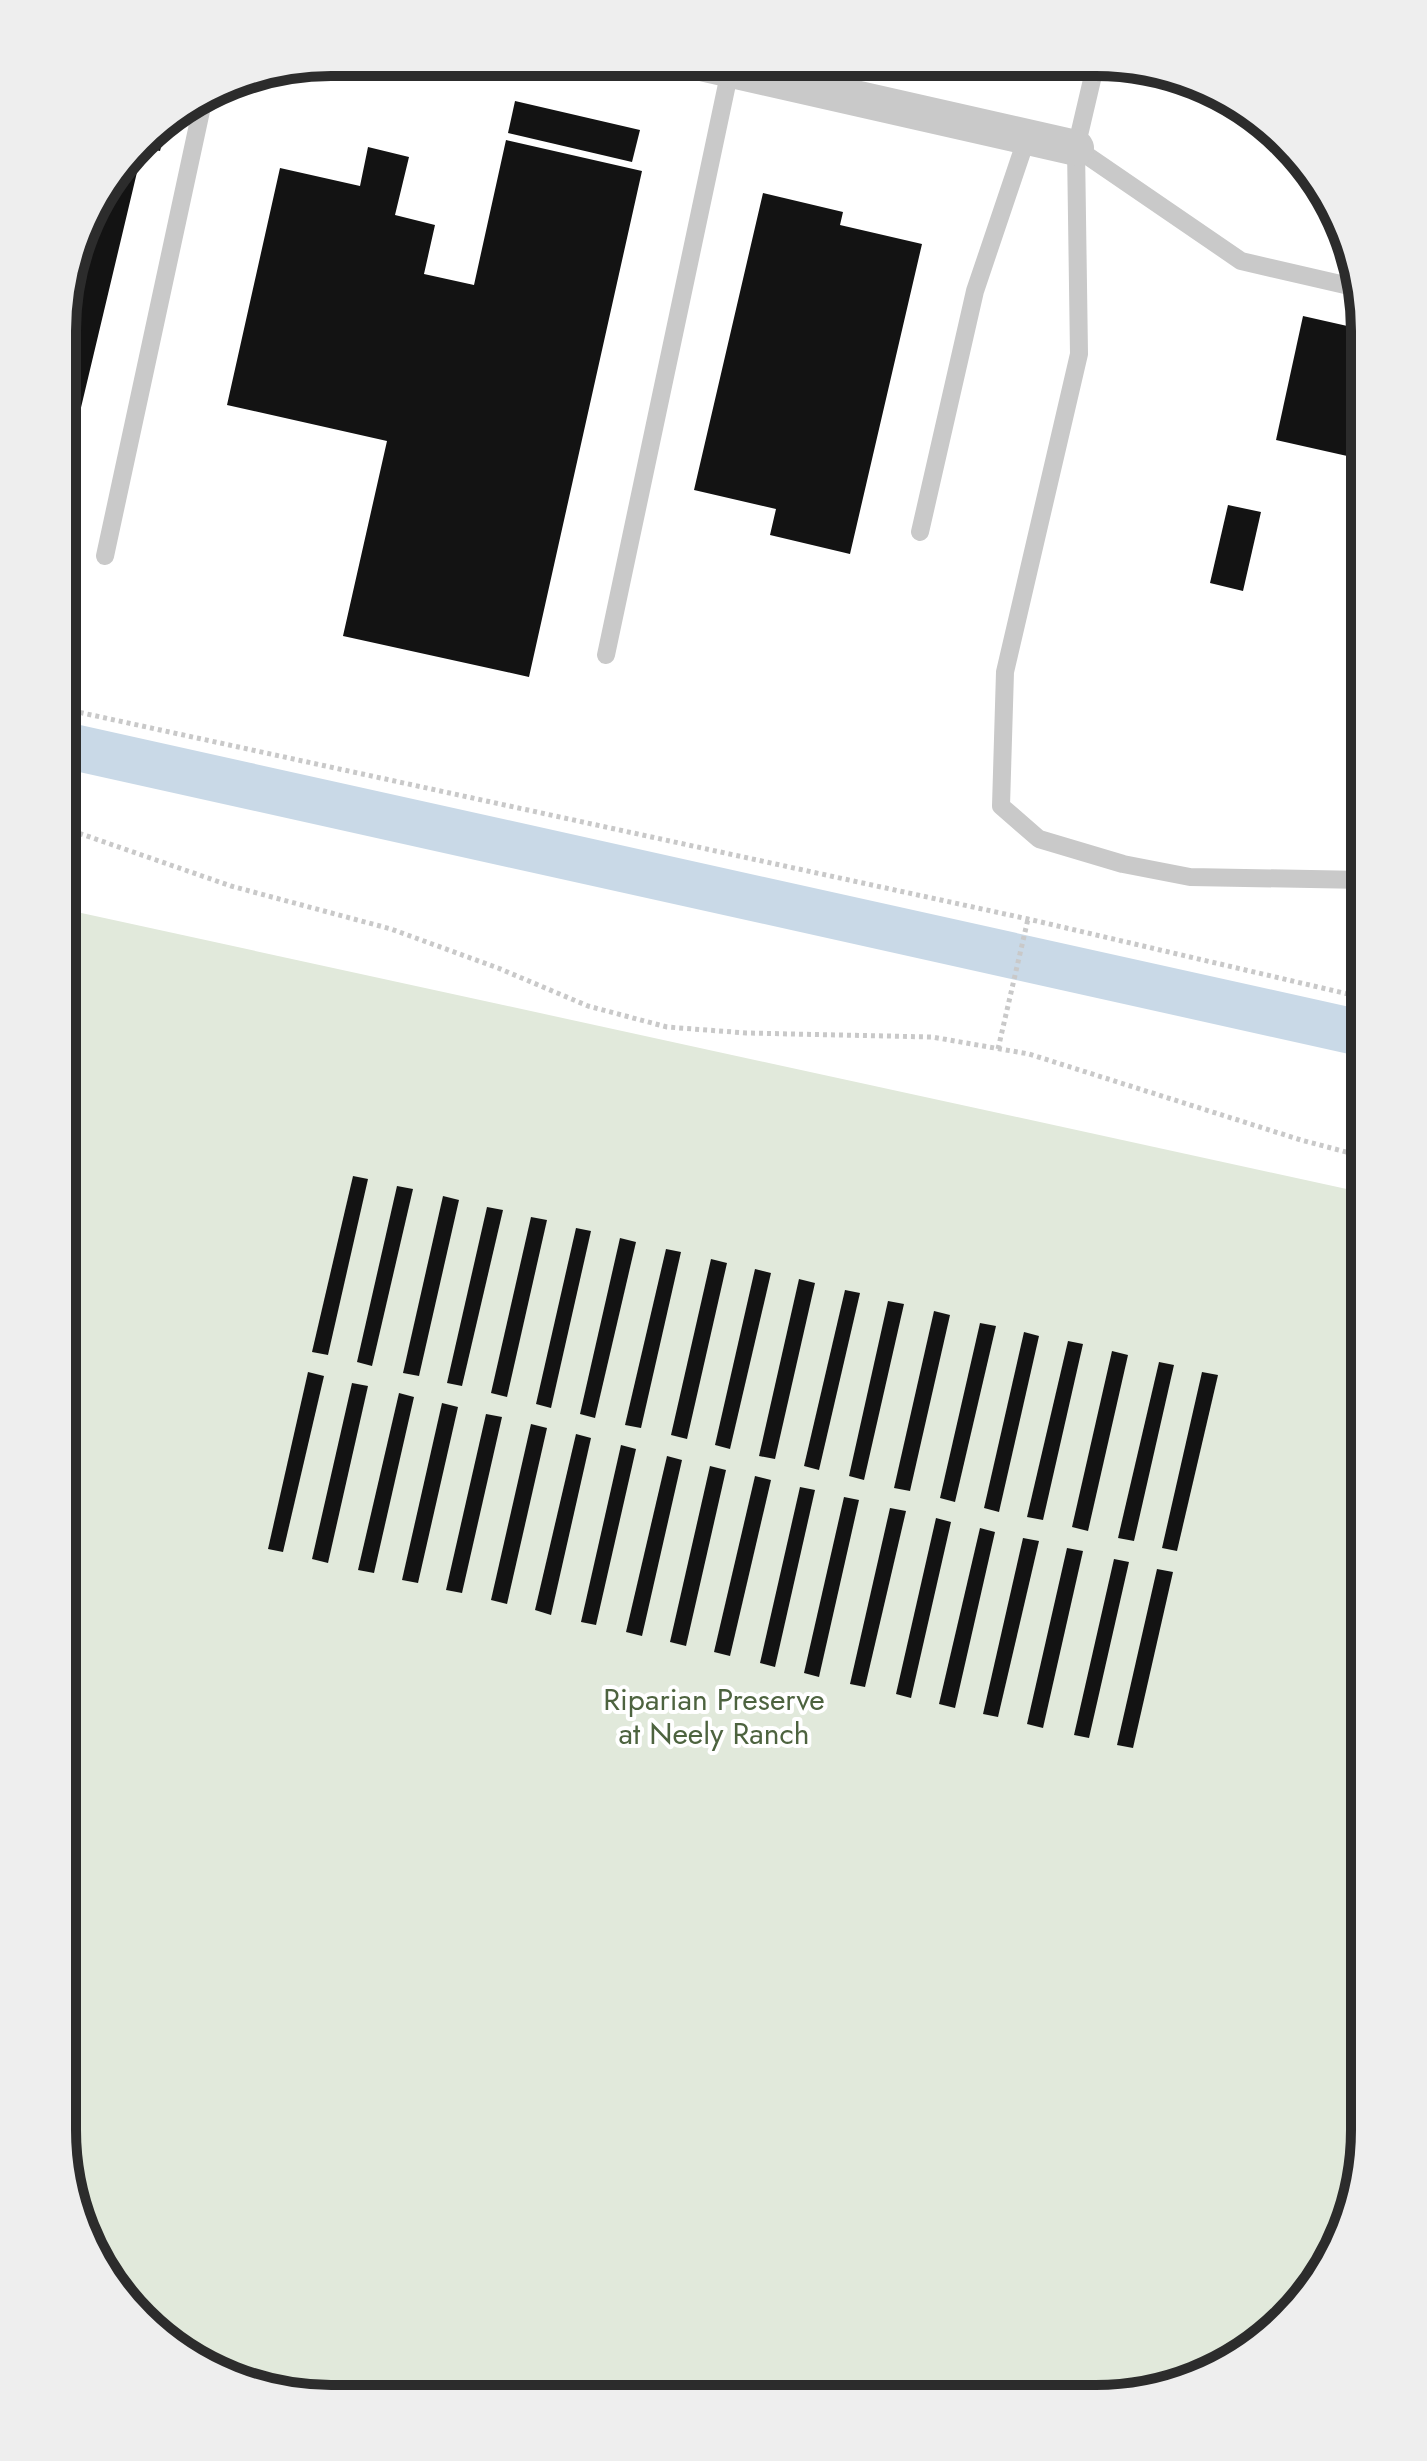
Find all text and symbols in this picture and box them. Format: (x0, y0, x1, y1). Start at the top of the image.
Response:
park label: Riparian Preserve at Neely Ranch (603, 1678, 825, 1755)

